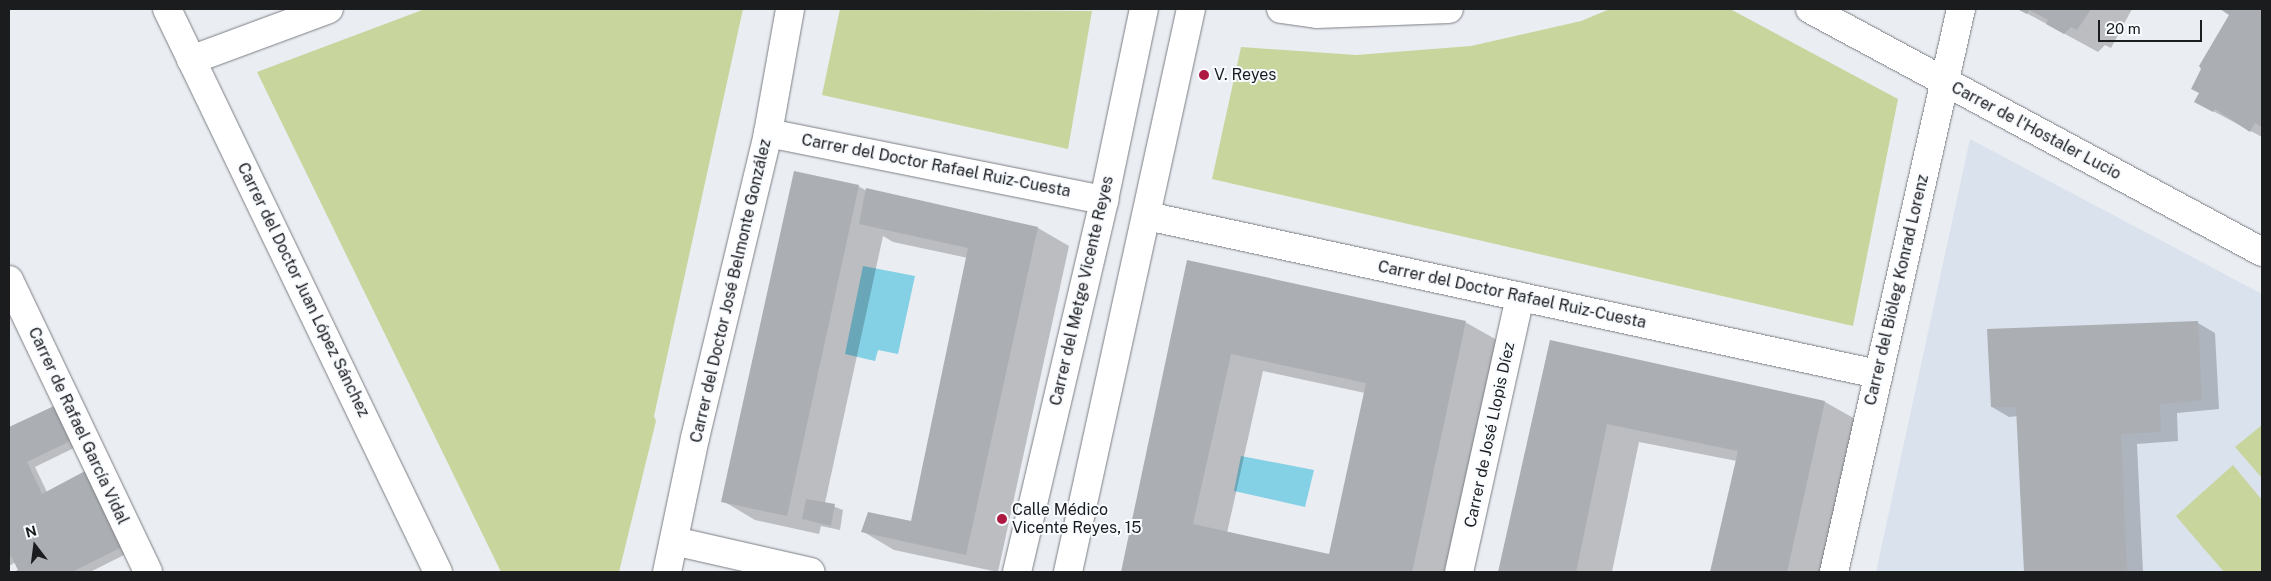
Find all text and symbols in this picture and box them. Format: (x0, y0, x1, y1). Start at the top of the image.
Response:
scale bar (2101, 10, 2205, 42)
text: 20 m (2106, 20, 2141, 37)
place label: V. Reyes (1214, 65, 1277, 85)
marker: V. Reyes (1198, 69, 1210, 81)
street label: Carrer de l'Hostaler Lucio (1948, 78, 2124, 184)
street label: Carrer del Doctor Rafael Ruiz-Cuesta (800, 130, 1072, 202)
street label: Carrer del Doctor José Belmonte González (687, 137, 775, 445)
street label: Carrer del Doctor Juan López Sánchez (233, 160, 373, 420)
street label: Carrer del Biòleg Konrad Lorenz (1861, 172, 1933, 408)
street label: Carrer del Metge Vicente Reyes (1046, 174, 1118, 408)
street label: Carrer del Doctor Rafael Ruiz-Cuesta (1376, 257, 1648, 333)
street label: Carrer de Rafael García Vidal (24, 324, 132, 528)
street label: Carrer de José Llopis Díez (1461, 340, 1519, 530)
place label: Calle Médico Vicente Reyes, 15 (1012, 500, 1142, 538)
marker: Calle Médico Vicente Reyes, 15 (996, 513, 1008, 525)
north arrow (10, 521, 60, 571)
text: N (24, 522, 38, 541)

